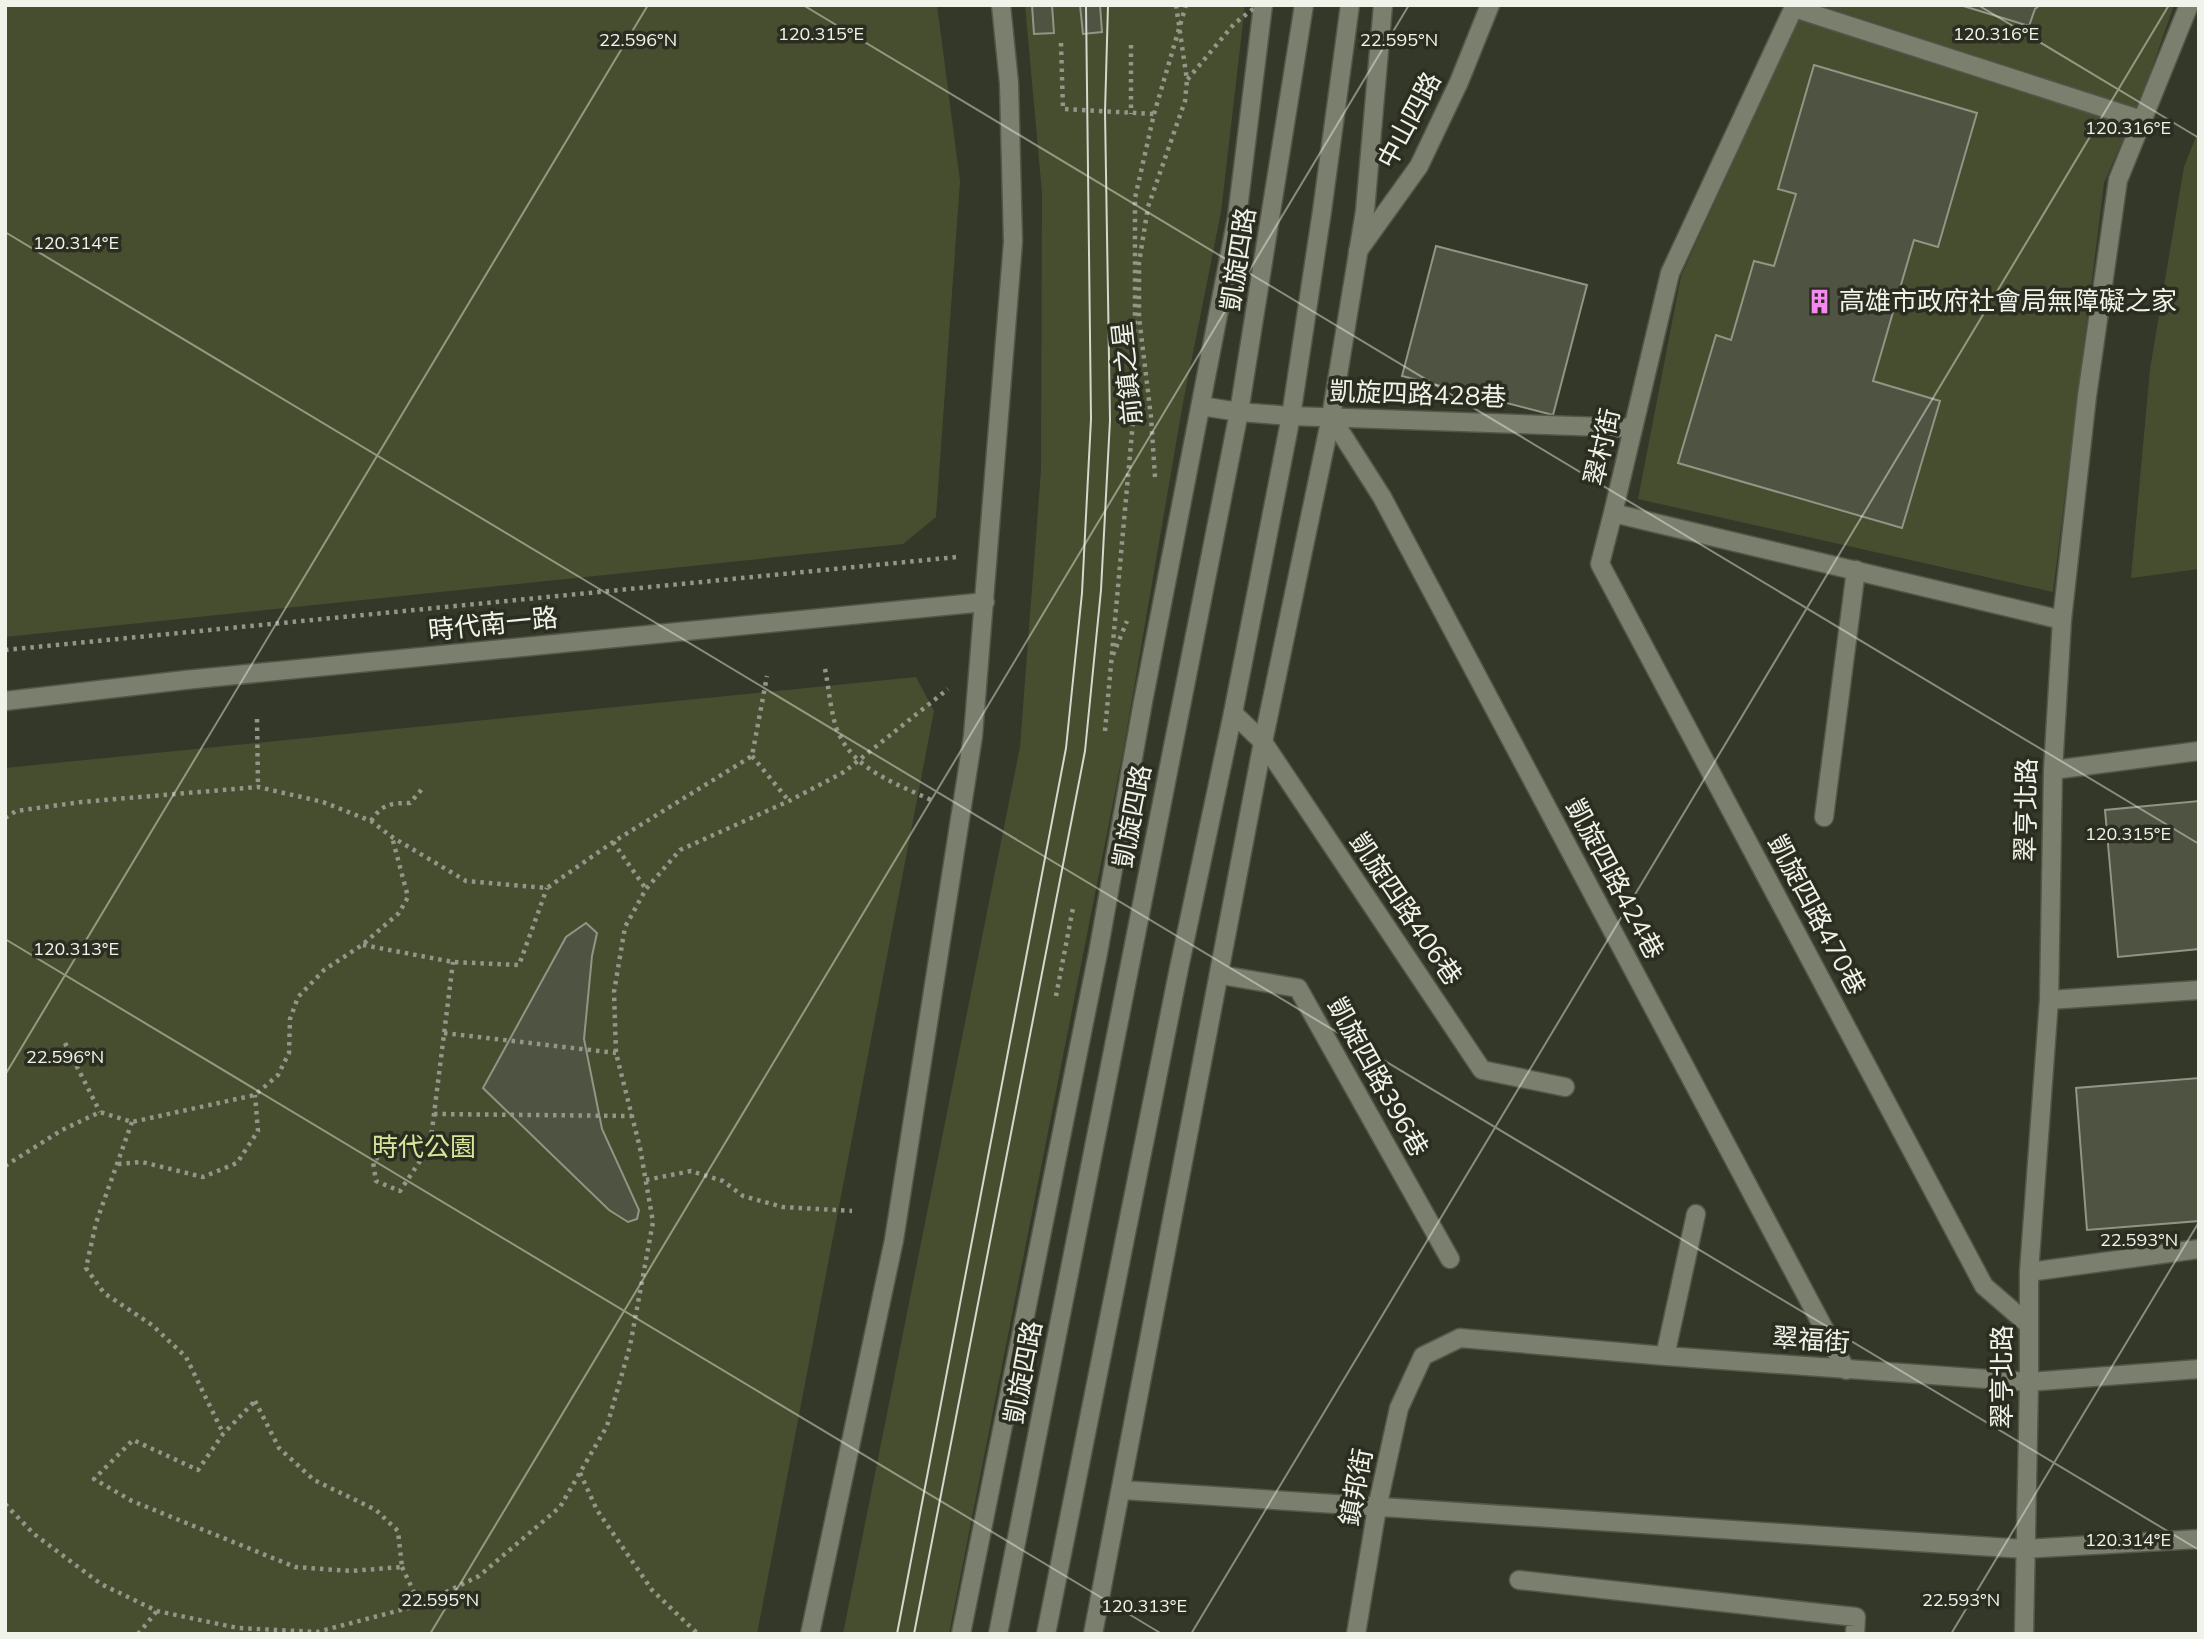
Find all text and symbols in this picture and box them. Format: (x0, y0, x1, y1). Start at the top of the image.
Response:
text: 120.315°E (778, 22, 864, 45)
text: 120.316°E (1953, 22, 2039, 45)
text: 22.596°N (599, 28, 677, 51)
text: 22.595°N (1360, 28, 1438, 51)
street label: 中山四路 (1370, 66, 1448, 173)
text: 120.316°E (2085, 116, 2171, 139)
street label: 凱旋四路 (1213, 205, 1262, 313)
text: 120.314°E (33, 231, 119, 254)
place label: 高雄市政府社會局無障礙之家 (1839, 284, 2177, 317)
building icon: 高雄市政府社會局無障礙之家 (1805, 287, 1833, 315)
street label: 前鎮之星 (1105, 320, 1148, 426)
street label: 凱旋四路428巷 (1329, 374, 1507, 413)
street label: 翠村街 (1577, 405, 1626, 489)
street label: 時代南一路 (427, 600, 559, 647)
street label: 翠亨北路 (2008, 758, 2043, 862)
street label: 凱旋四路 (1105, 762, 1158, 870)
street label: 凱旋四路424巷 (1559, 793, 1672, 965)
text: 120.315°E (2085, 822, 2171, 845)
street label: 凱旋四路406巷 (1343, 826, 1470, 991)
street label: 凱旋四路470巷 (1761, 829, 1874, 1001)
text: 120.313°E (33, 937, 119, 960)
street label: 凱旋四路396巷 (1321, 991, 1436, 1162)
text: 22.596°N (26, 1045, 104, 1068)
park label: 時代公園 (372, 1130, 476, 1163)
text: 22.593°N (2100, 1228, 2178, 1251)
street label: 凱旋四路 (996, 1318, 1049, 1426)
street label: 翠福街 (1771, 1320, 1851, 1359)
street label: 翠亨北路 (1985, 1325, 2018, 1429)
street label: 鎮邦街 (1332, 1445, 1379, 1528)
text: 120.314°E (2085, 1528, 2171, 1551)
text: 22.595°N (401, 1588, 479, 1611)
text: 22.593°N (1922, 1588, 2000, 1611)
text: 120.313°E (1101, 1594, 1187, 1617)

